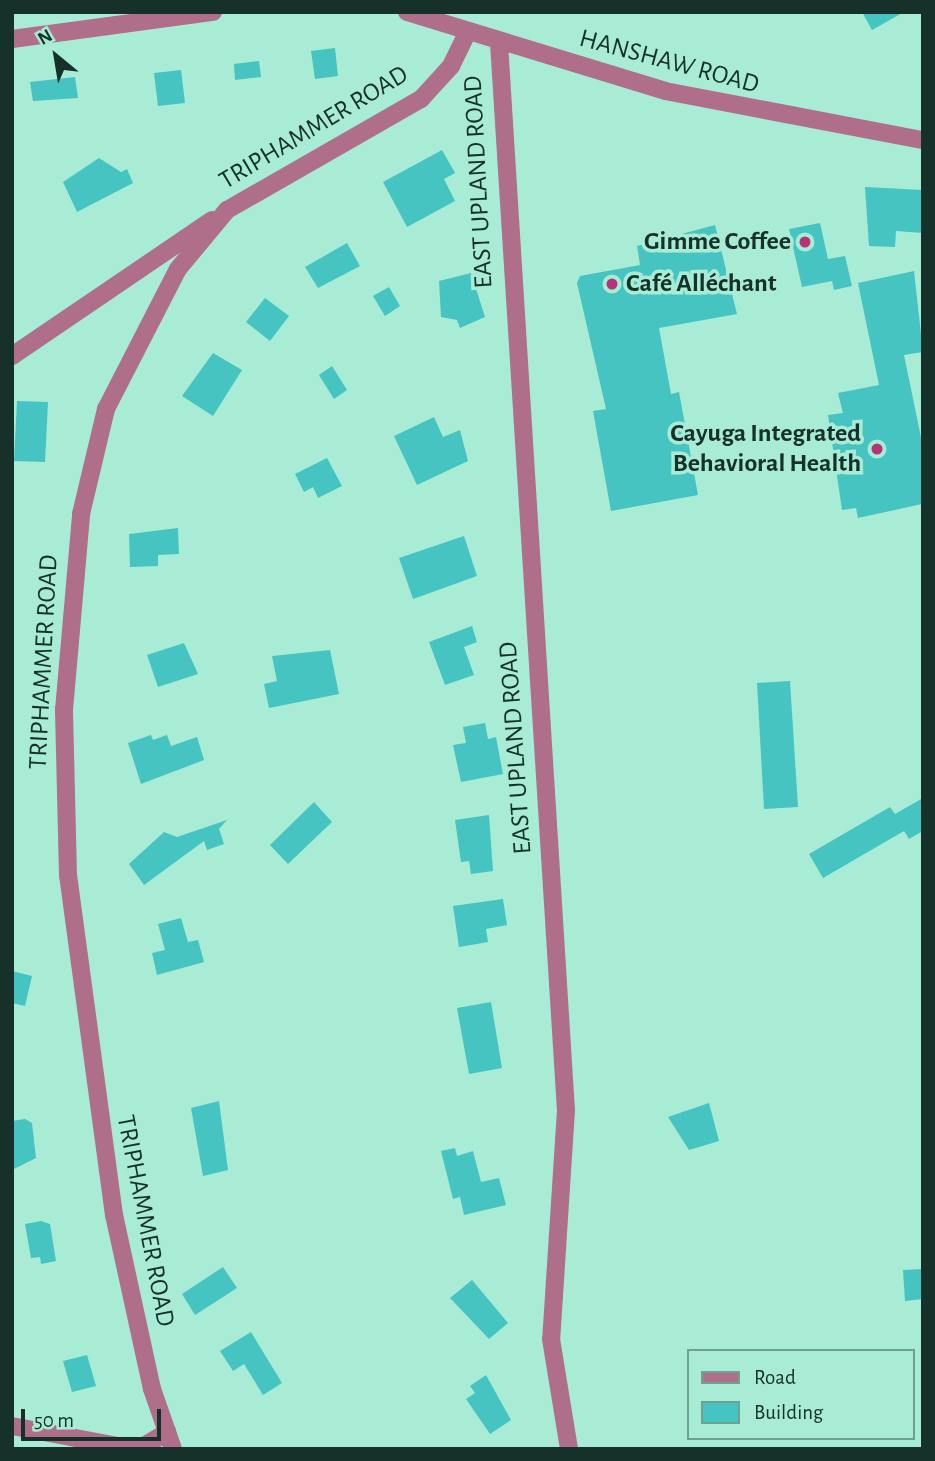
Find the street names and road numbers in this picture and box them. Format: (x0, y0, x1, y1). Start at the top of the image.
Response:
street label: HANSHAW ROAD (576, 23, 762, 101)
street label: TRIPHAMMER ROAD (214, 59, 414, 197)
street label: EAST UPLAND ROAD (458, 75, 500, 289)
street label: TRIPHAMMER ROAD (23, 554, 65, 770)
street label: EAST UPLAND ROAD (493, 641, 539, 855)
street label: TRIPHAMMER ROAD (109, 1113, 181, 1329)

